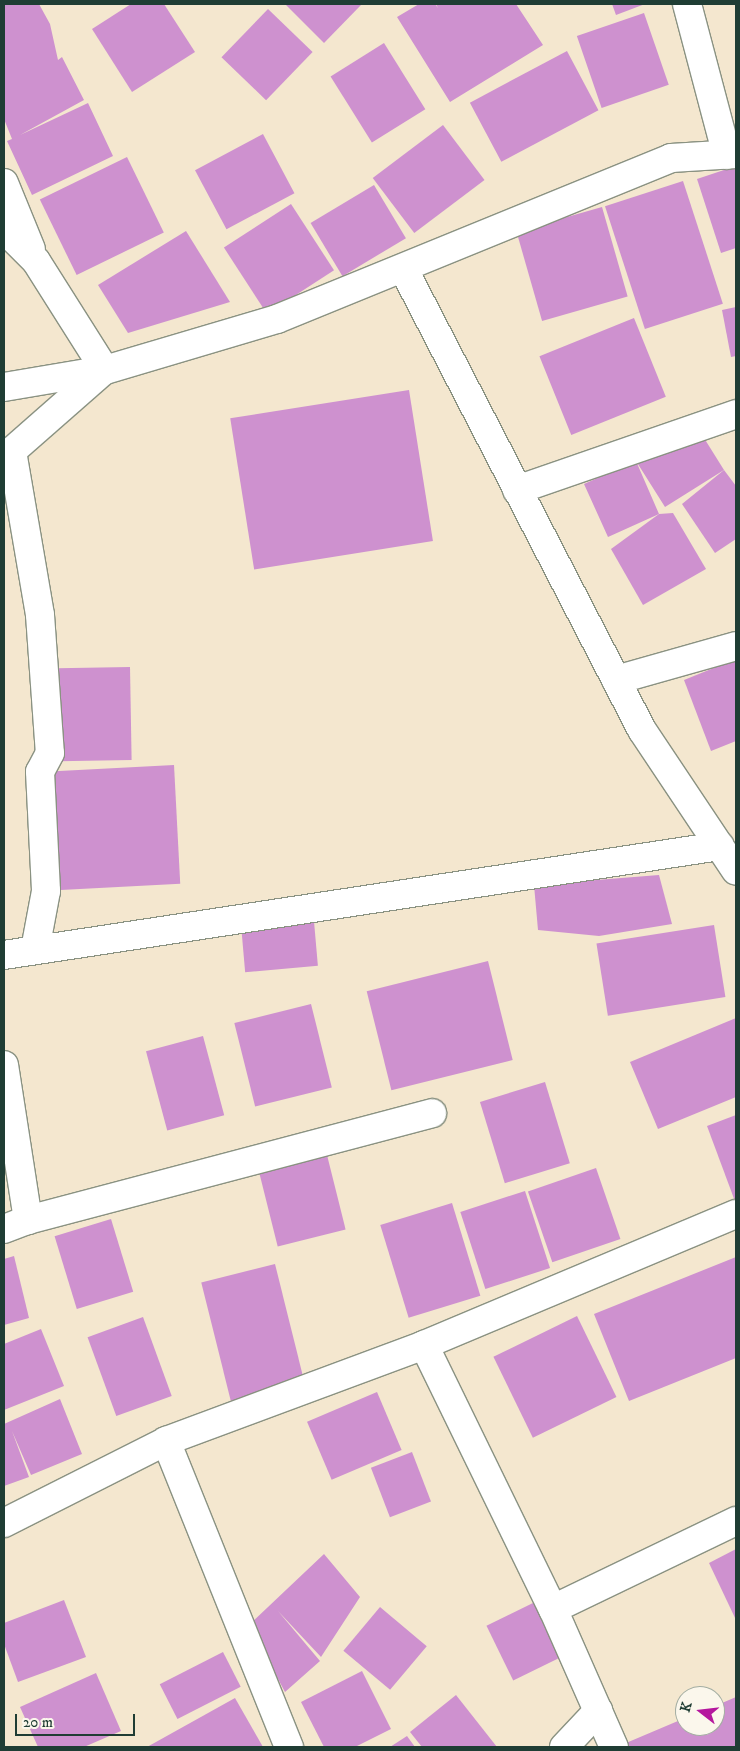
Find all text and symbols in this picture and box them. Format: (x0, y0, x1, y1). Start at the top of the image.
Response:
north arrow (675, 1686, 725, 1736)
text: K (677, 1700, 697, 1714)
scale bar (18, 1704, 138, 1736)
text: 20 m (23, 1713, 53, 1732)

